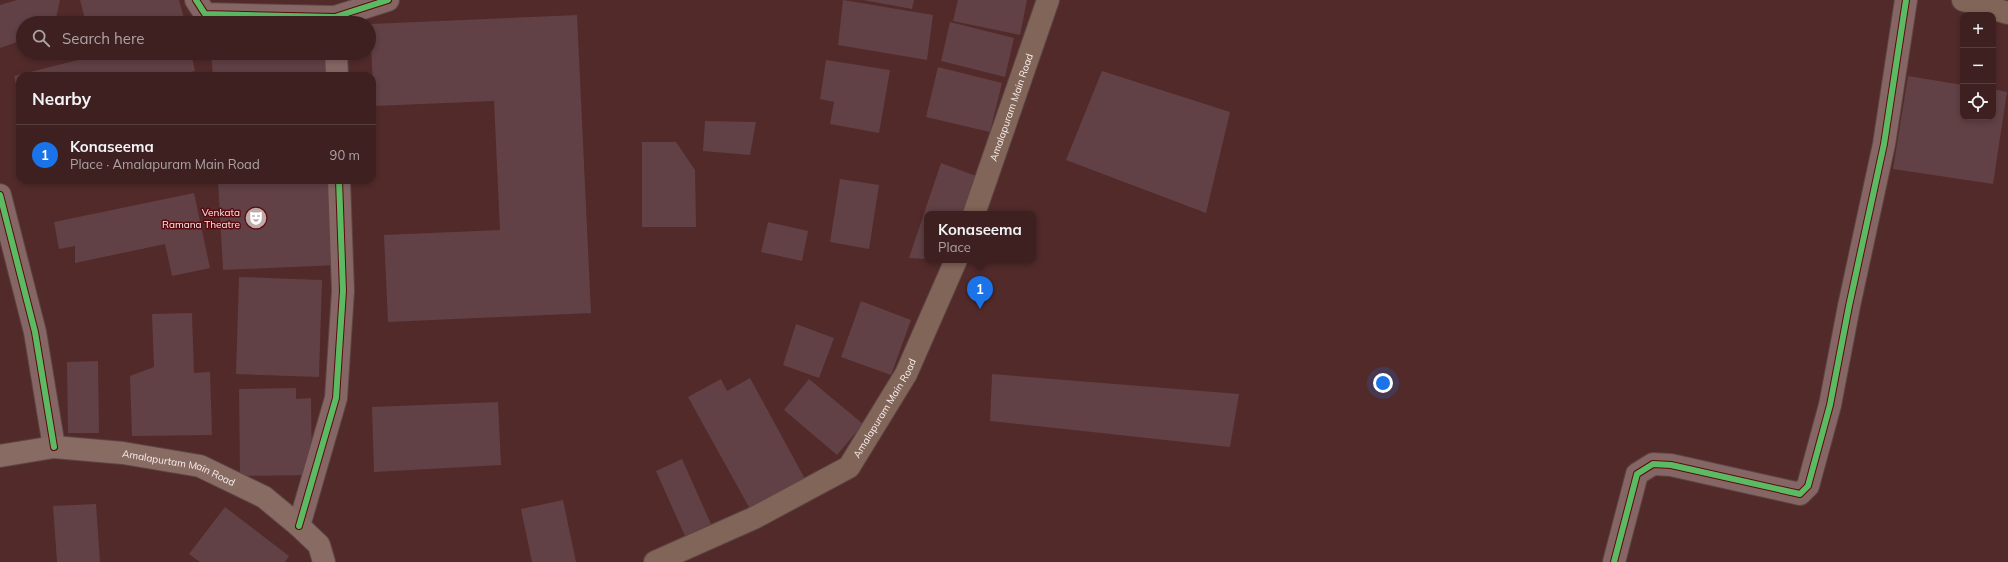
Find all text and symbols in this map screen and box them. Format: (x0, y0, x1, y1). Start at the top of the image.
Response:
map controls (1960, 12, 1996, 120)
button: + (1960, 12, 1996, 48)
search box (16, 16, 376, 60)
icon: search (30, 27, 52, 49)
text: Search here (62, 29, 144, 48)
button: − (1960, 48, 1996, 84)
street label: Amalapuram Main Road (986, 52, 1036, 163)
button: locate (1960, 84, 1996, 120)
text: Nearby (32, 88, 91, 109)
text: Konaseema (70, 137, 154, 156)
text: 1 (41, 147, 49, 163)
text: 90 m (330, 147, 360, 163)
text: Place · Amalapuram Main Road (70, 156, 260, 172)
theatre icon: Venkata Ramana Theatre (243, 205, 269, 231)
place label: Venkata Ramana Theatre (162, 206, 240, 231)
popup (924, 211, 1036, 263)
text: Konaseema (938, 220, 1022, 239)
text: Place (938, 239, 971, 255)
pin: 1 (967, 276, 993, 309)
street label: Amalapuram Main Road (850, 356, 919, 460)
your location (1373, 373, 1393, 393)
street label: Amalapurtam Main Road (121, 446, 237, 489)

